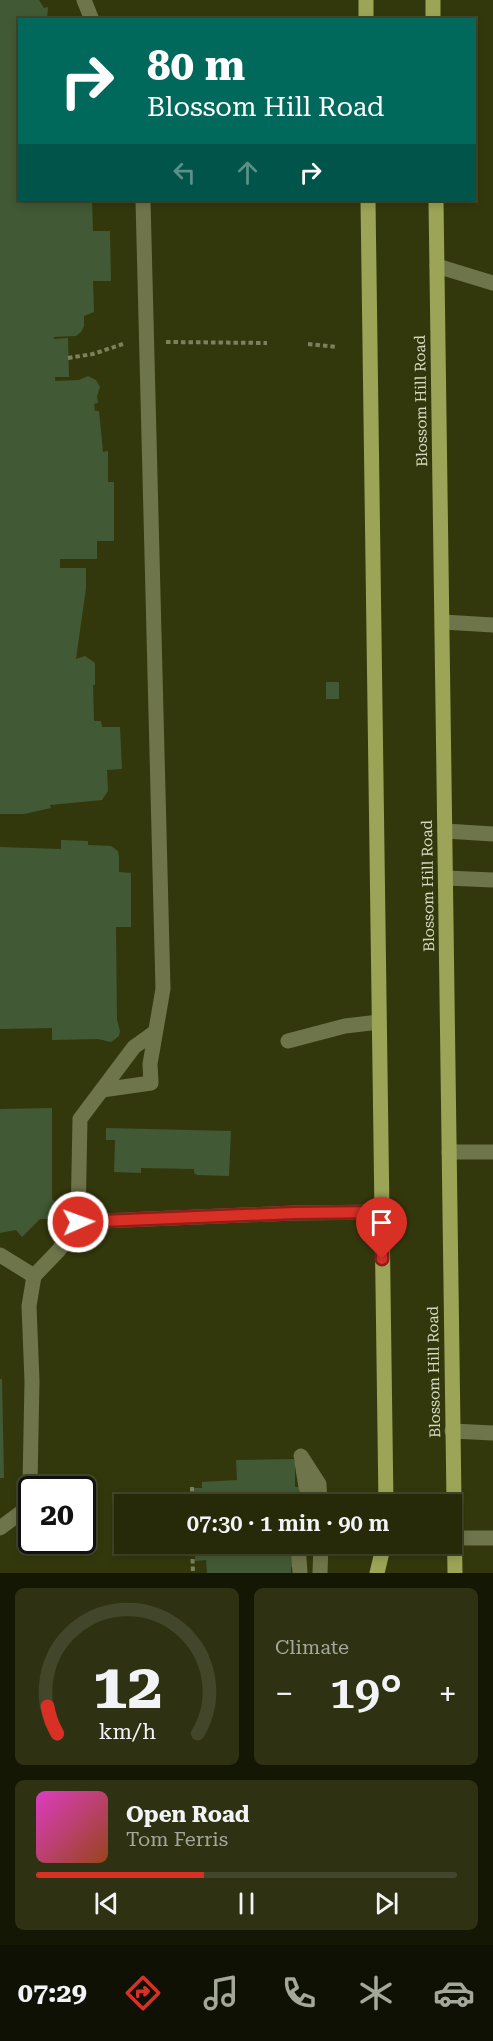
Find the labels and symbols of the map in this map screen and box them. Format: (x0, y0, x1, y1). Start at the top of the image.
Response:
street label: Blossom Hill Road (411, 335, 431, 467)
street label: Blossom Hill Road (418, 820, 438, 952)
position arrow (46, 1190, 110, 1254)
pin (356, 1197, 407, 1259)
street label: Blossom Hill Road (424, 1306, 444, 1438)
speed limit sign: 20 (18, 1476, 96, 1554)

